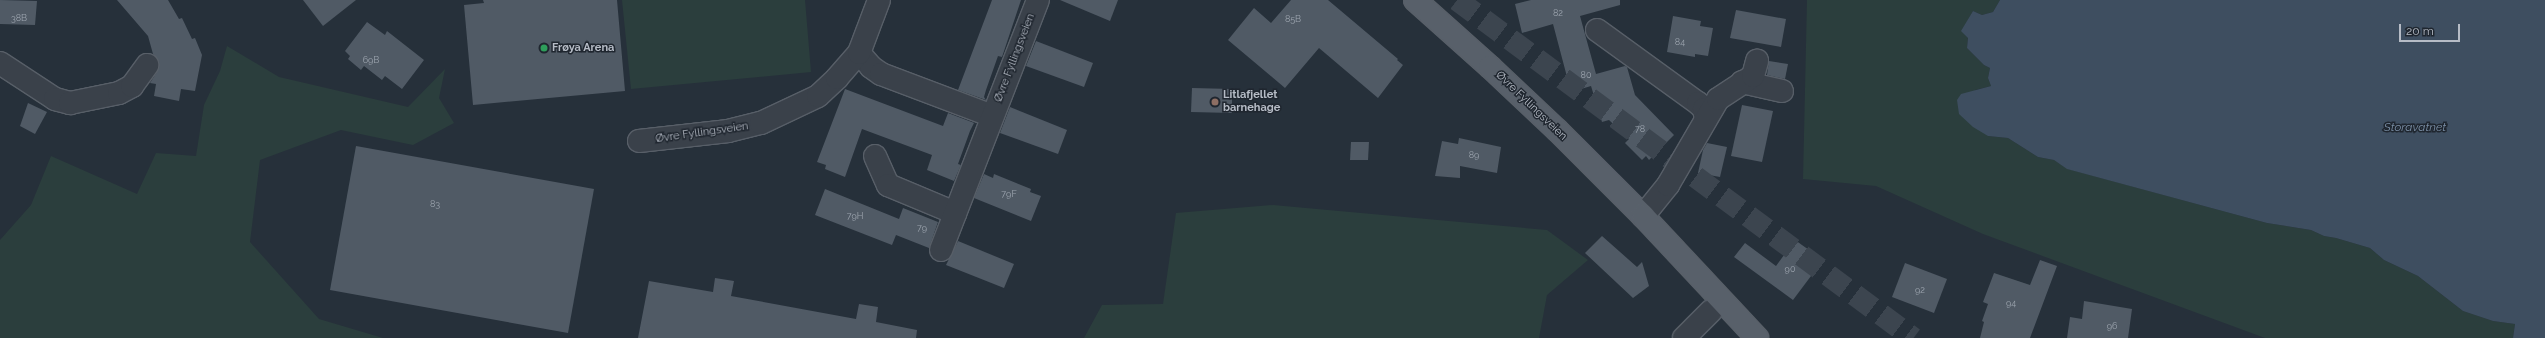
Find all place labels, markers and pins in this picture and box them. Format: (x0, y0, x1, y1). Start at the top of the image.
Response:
place label: Frøya Arena (552, 41, 615, 55)
marker: Frøya Arena (539, 43, 549, 53)
place label: Litlafjellet barnehage (1223, 89, 1280, 115)
marker: Litlafjellet barnehage (1210, 97, 1220, 107)

